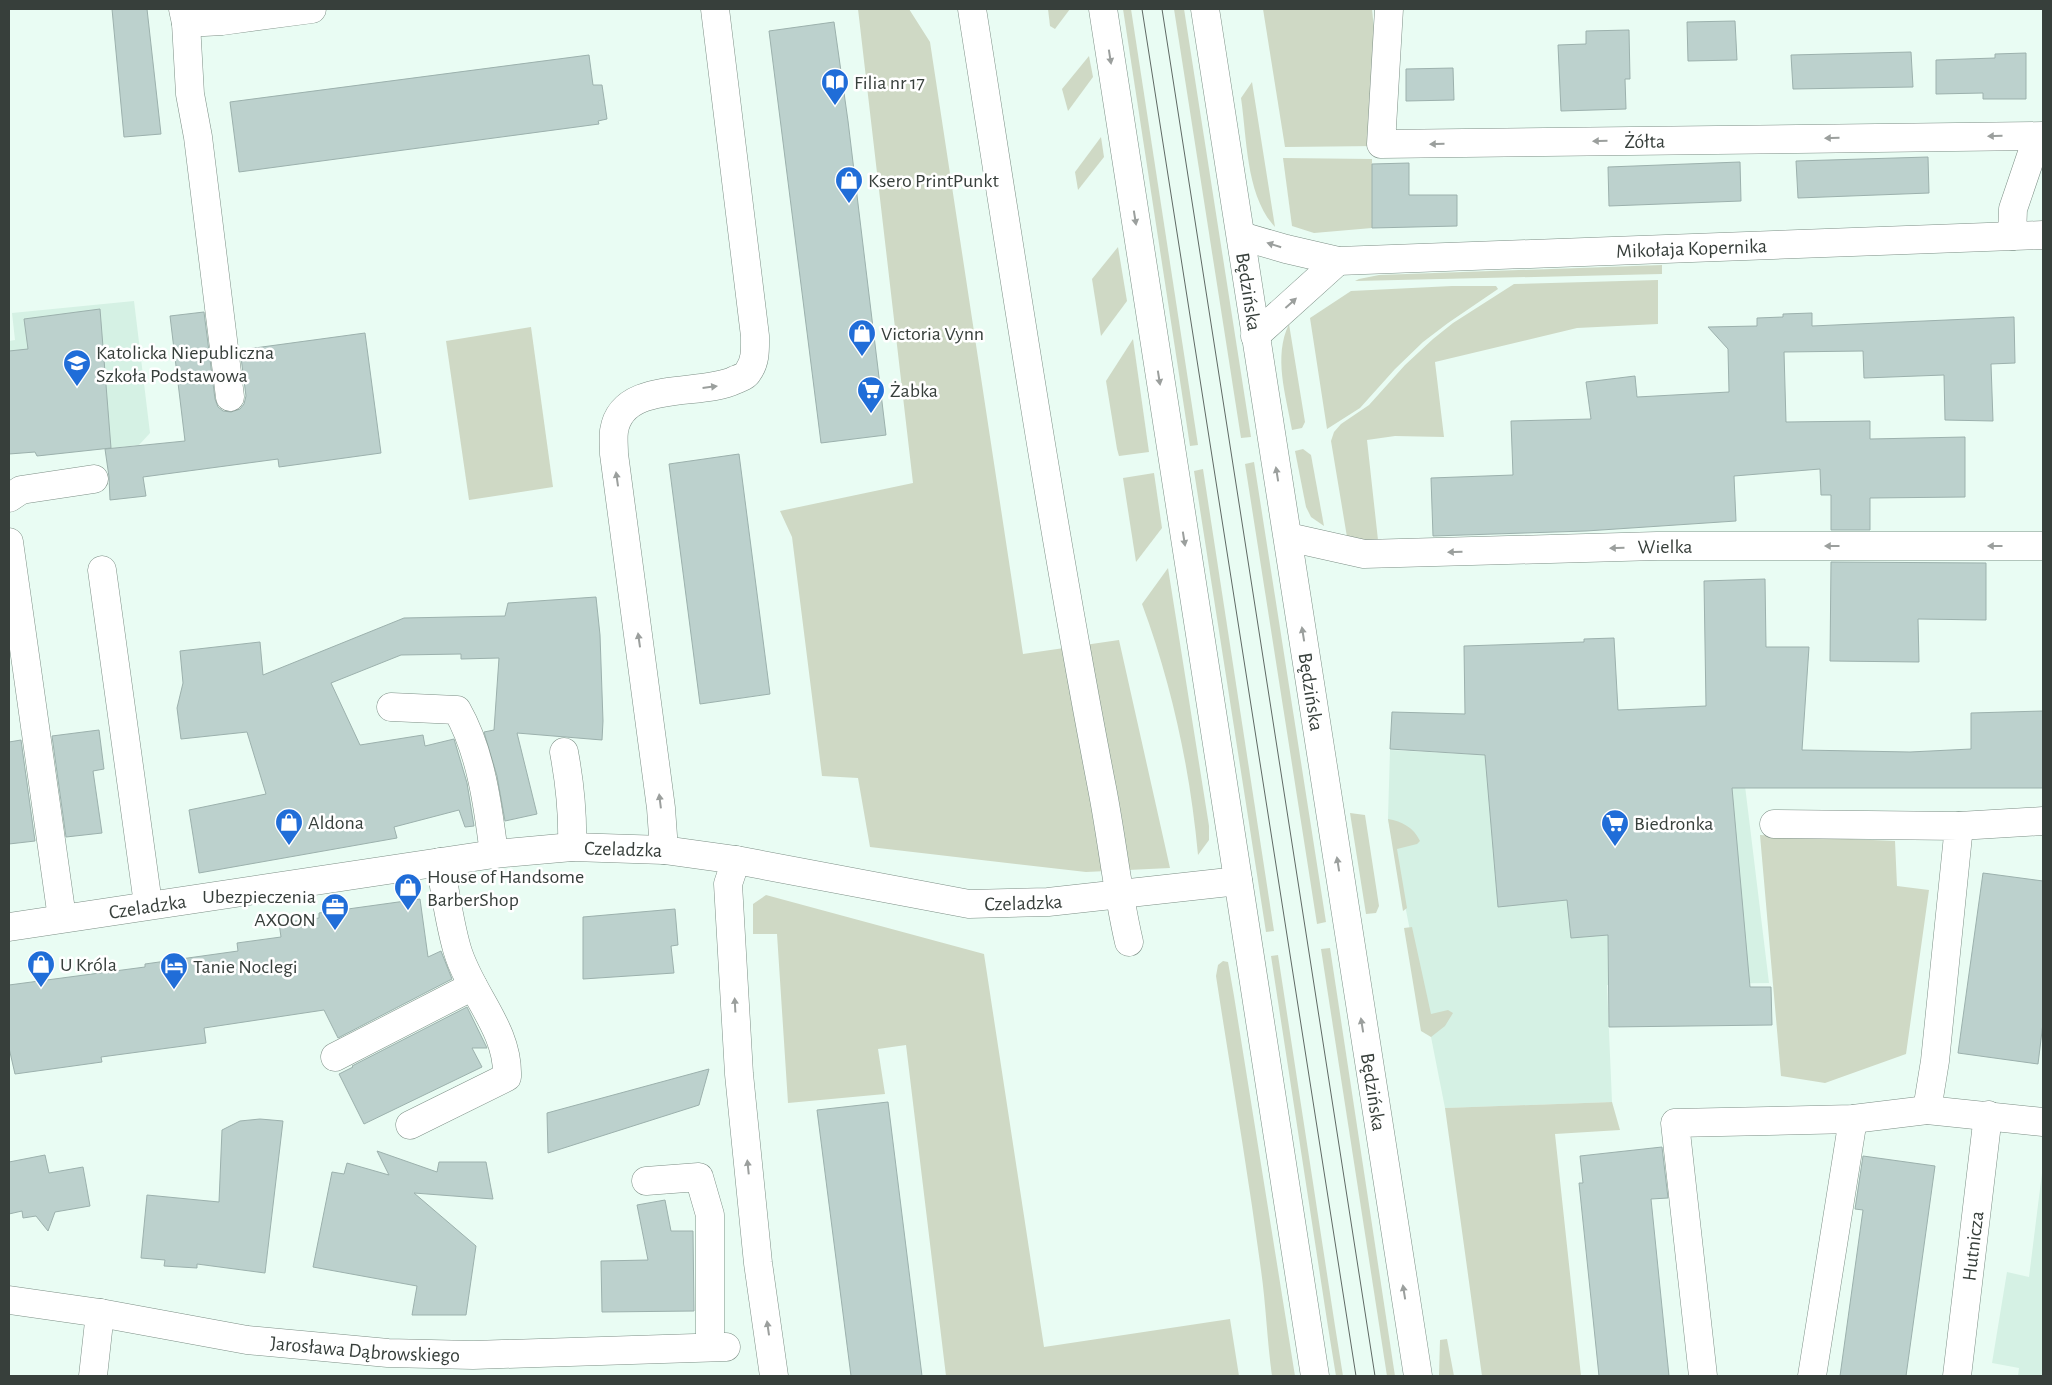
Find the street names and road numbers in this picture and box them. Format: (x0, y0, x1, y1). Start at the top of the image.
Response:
street label: Żółta (1624, 132, 1665, 152)
street label: Mikołaja Kopernika (1616, 236, 1767, 262)
street label: Będzińska (1232, 251, 1264, 332)
street label: Wielka (1637, 537, 1692, 558)
street label: Będzińska (1294, 651, 1326, 732)
street label: Czeladzka (584, 838, 662, 861)
street label: Czeladzka (108, 891, 188, 923)
street label: Czeladzka (984, 891, 1063, 915)
street label: Będzińska (1357, 1052, 1389, 1133)
street label: Hutnicza (1959, 1210, 1988, 1282)
street label: Jarosława Dąbrowskiego (269, 1333, 460, 1366)

